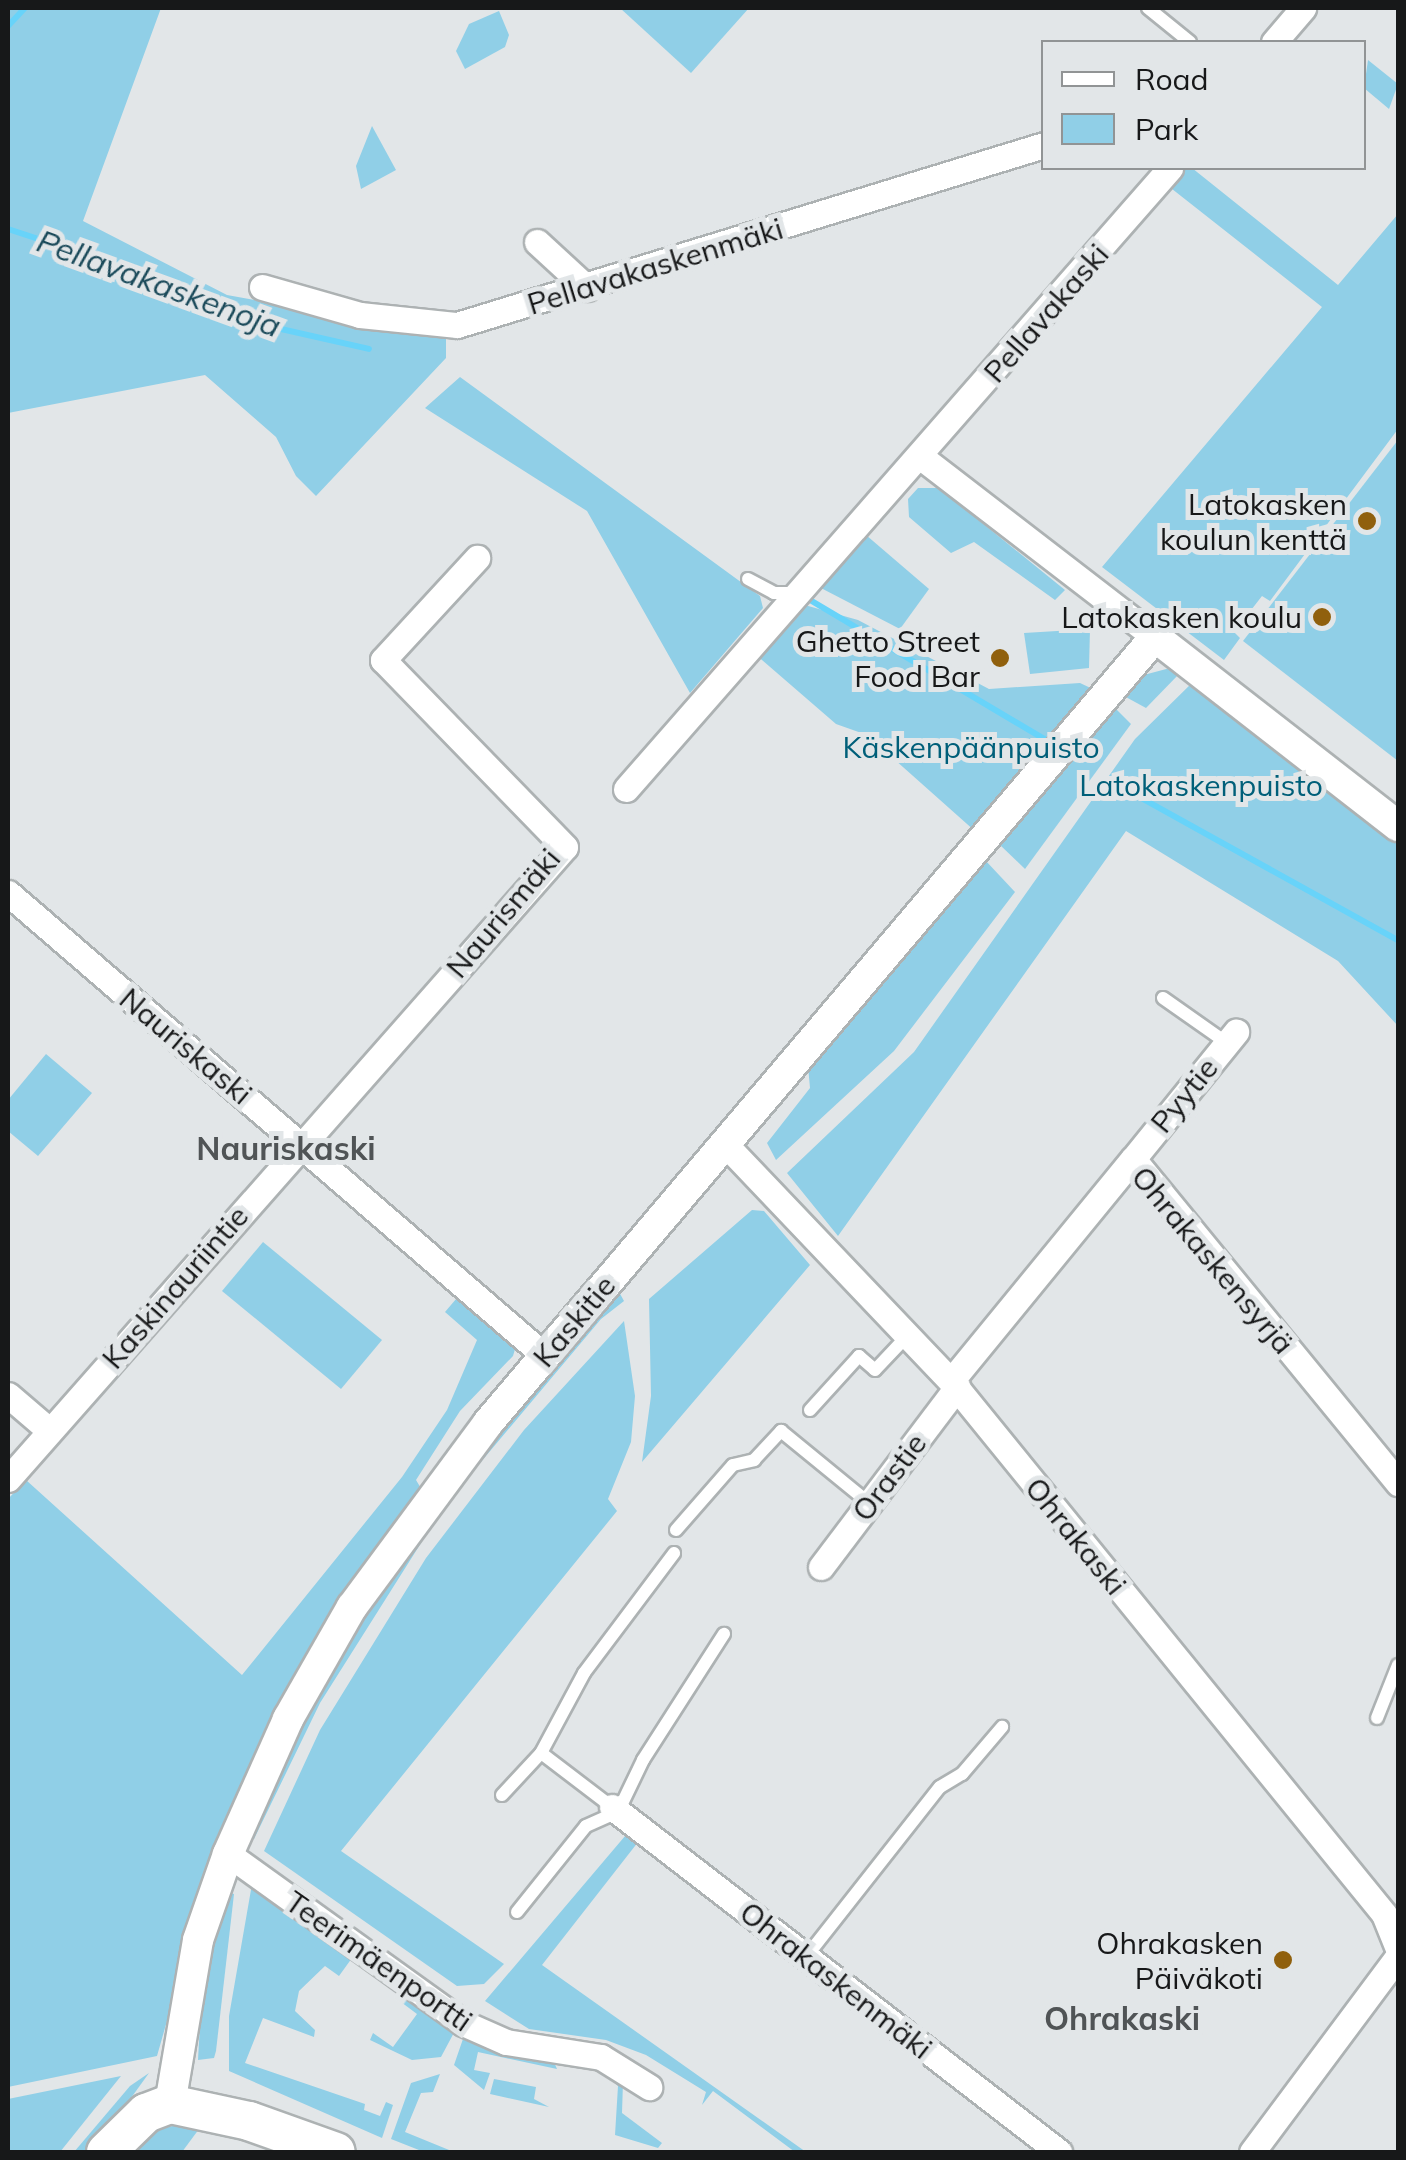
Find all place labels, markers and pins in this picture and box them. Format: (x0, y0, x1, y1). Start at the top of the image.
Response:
place label: Latokasken koulun kenttä (1160, 486, 1347, 556)
marker: Latokasken koulun kenttä (1356, 510, 1378, 532)
place label: Latokasken koulu (1061, 599, 1302, 635)
marker: Latokasken koulu (1311, 606, 1333, 628)
place label: Ghetto Street Food Bar (796, 623, 980, 694)
marker: Ghetto Street Food Bar (989, 647, 1011, 669)
place label: Ohrakasken Päiväkoti (1096, 1925, 1263, 1996)
marker: Ohrakasken Päiväkoti (1272, 1949, 1294, 1971)

